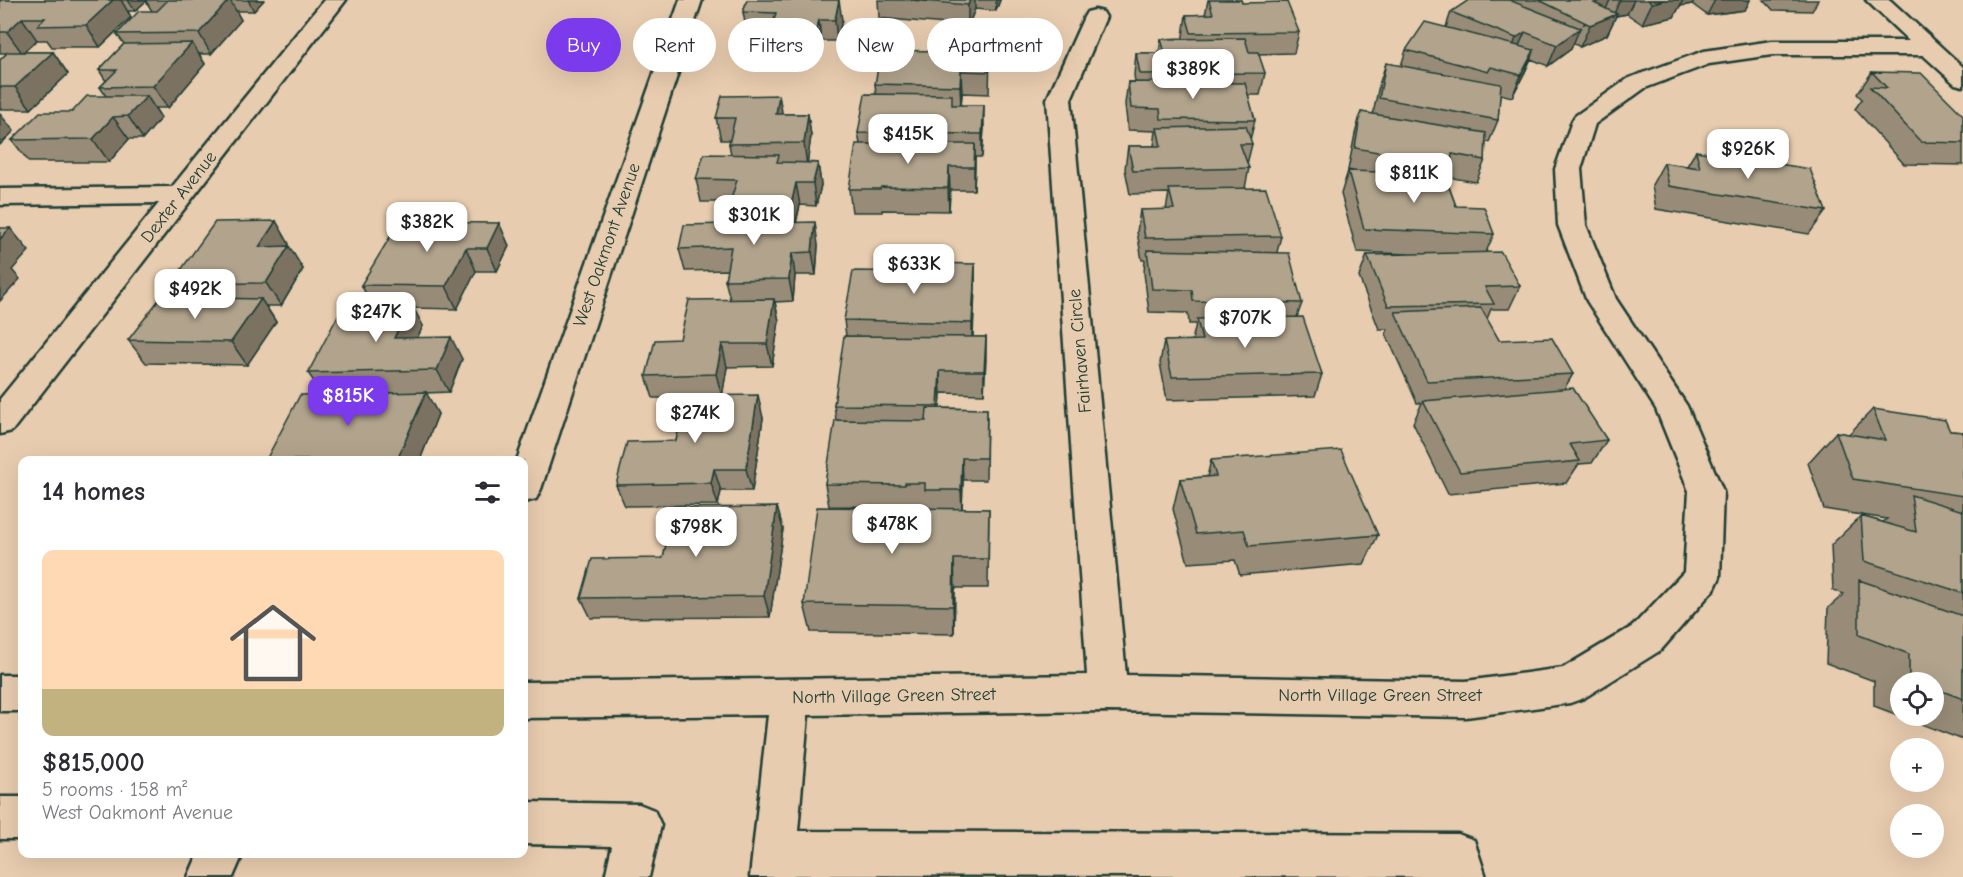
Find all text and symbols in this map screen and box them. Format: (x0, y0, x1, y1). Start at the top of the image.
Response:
chip: Buy (546, 18, 621, 72)
chip: Rent (633, 18, 716, 72)
chip: Filters (728, 18, 824, 72)
chip: New (836, 18, 915, 72)
chip: Apartment (927, 18, 1063, 72)
pin: $389K (1151, 49, 1235, 100)
text: $389K (1166, 57, 1220, 80)
pin: $415K (866, 114, 950, 165)
text: $415K (882, 122, 934, 145)
pin: $926K (1706, 129, 1790, 180)
text: $926K (1721, 137, 1775, 160)
street label: Dexter Avenue (137, 147, 221, 247)
pin: $811K (1372, 153, 1456, 204)
street label: West Oakmont Avenue (569, 160, 645, 330)
text: $811K (1389, 161, 1439, 184)
pin: $301K (712, 195, 796, 246)
pin: $382K (385, 202, 469, 253)
text: $301K (728, 203, 780, 226)
text: $382K (400, 210, 454, 233)
pin: $633K (872, 244, 956, 295)
text: $633K (887, 252, 941, 275)
pin: $492K (153, 269, 237, 320)
text: $492K (168, 277, 222, 300)
street label: Fairhaven Circle (1064, 288, 1096, 414)
pin: $247K (334, 292, 418, 343)
pin: $707K (1203, 298, 1287, 349)
text: $247K (350, 300, 402, 323)
text: $707K (1219, 306, 1271, 329)
pin: $815K (306, 376, 390, 427)
text: $815K (322, 384, 374, 407)
pin: $274K (653, 393, 737, 444)
text: $274K (670, 401, 720, 424)
icon: filters (471, 476, 504, 509)
text: 14 homes (42, 477, 145, 507)
pin: $478K (850, 504, 934, 555)
pin: $798K (654, 507, 738, 558)
text: $478K (866, 512, 918, 535)
text: $798K (670, 515, 722, 538)
icon: home (219, 589, 327, 697)
map controls (1890, 672, 1944, 858)
button: locate (1890, 672, 1944, 726)
street label: North Village Green Street (792, 684, 997, 708)
street label: North Village Green Street (1278, 685, 1483, 706)
button: + (1890, 738, 1944, 792)
text: $815,000 (42, 748, 145, 778)
text: 5 rooms · 158 m² (42, 778, 187, 801)
text: West Oakmont Avenue (42, 801, 233, 824)
button: − (1890, 804, 1944, 858)

